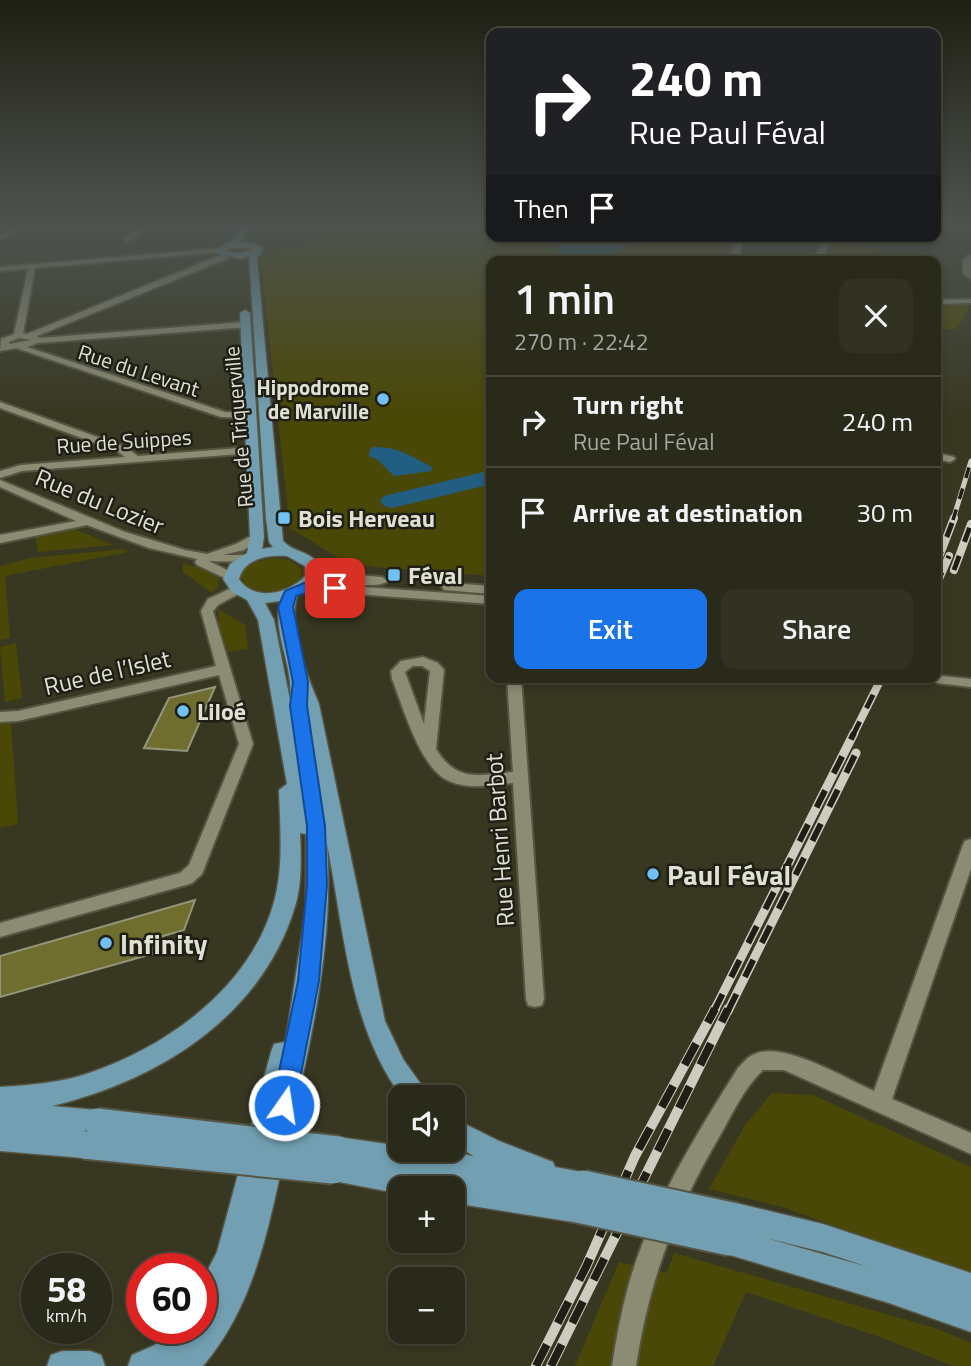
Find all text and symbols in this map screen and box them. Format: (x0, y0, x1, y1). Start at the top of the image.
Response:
text: 240 m (629, 40, 763, 115)
icon: right (514, 56, 605, 147)
text: Rue Paul Féval (629, 108, 826, 156)
text: Then (514, 189, 569, 228)
icon: arrive (583, 189, 621, 227)
text: 1 min (514, 266, 615, 330)
button: close (839, 279, 913, 353)
text: 270 m · 22:42 (514, 324, 649, 359)
street label: Rue du Levant (74, 335, 204, 405)
street label: Rue de Triquerville (215, 345, 261, 509)
place label: Hippodrome de Marville (257, 371, 369, 427)
text: Turn right (573, 385, 684, 424)
marker: Hippodrome de Marville (375, 391, 391, 407)
text: 240 m (842, 402, 913, 441)
icon: right (514, 403, 552, 441)
street label: Rue de Suippes (55, 420, 193, 462)
text: Rue Paul Féval (573, 424, 714, 459)
street label: Rue du Lozier (30, 459, 170, 543)
text: Arrive at destination (573, 493, 803, 532)
text: 30 m (856, 493, 913, 532)
icon: arrive (514, 494, 552, 532)
place label: Bois Herveau (298, 500, 435, 536)
marker: Bois Herveau (276, 510, 292, 526)
place label: Féval (408, 557, 463, 593)
pin (305, 558, 365, 618)
marker: Féval (386, 567, 402, 583)
icon: arrive (316, 569, 354, 607)
button: Exit (514, 589, 707, 669)
button: Share (721, 589, 913, 669)
street label: Rue de l’Islet (40, 640, 174, 704)
place label: Liloé (197, 693, 246, 729)
marker: Liloé (175, 703, 191, 719)
street label: Rue Henri Barbot (475, 752, 523, 928)
place label: Paul Féval (667, 853, 791, 896)
marker: Paul Féval (645, 866, 661, 882)
place label: Infinity (120, 922, 208, 965)
marker: Infinity (98, 935, 114, 951)
position arrow (247, 1068, 321, 1142)
map controls (388, 1085, 465, 1344)
button: sound (388, 1085, 465, 1162)
button: + (388, 1176, 465, 1253)
speed limit sign: 60 (126, 1253, 217, 1344)
text: 58 (47, 1262, 86, 1316)
button: − (388, 1267, 465, 1344)
text: km/h (46, 1302, 87, 1329)

